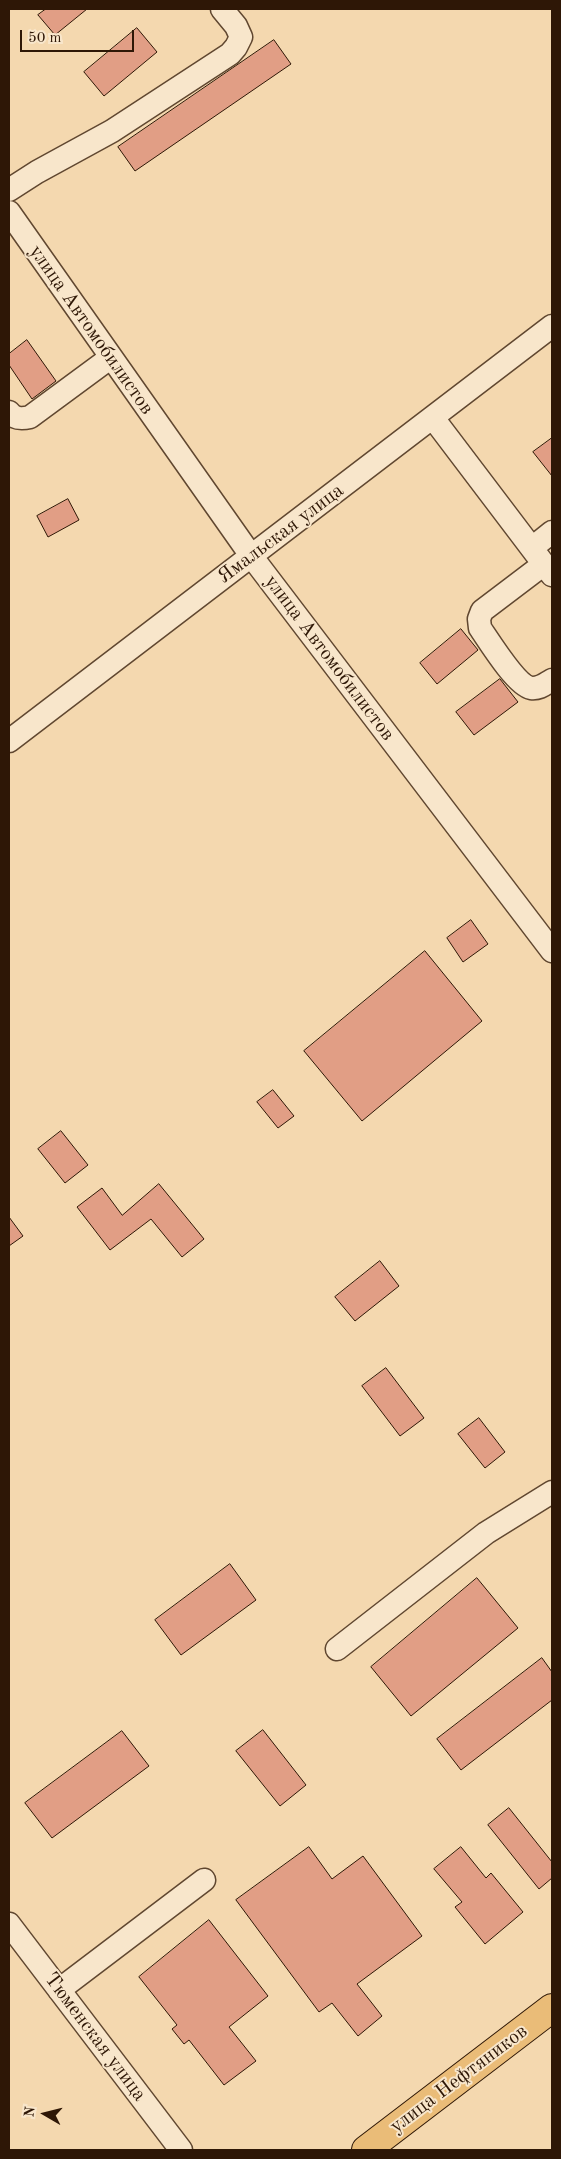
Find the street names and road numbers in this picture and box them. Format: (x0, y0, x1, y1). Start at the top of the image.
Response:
street label: улица Автомобилистов (23, 241, 159, 419)
street label: Ямальская улица (213, 479, 349, 589)
street label: улица Автомобилистов (259, 570, 399, 746)
street label: Тюменская улица (39, 1968, 151, 2106)
street label: улица Нефтяников (385, 2019, 533, 2139)

